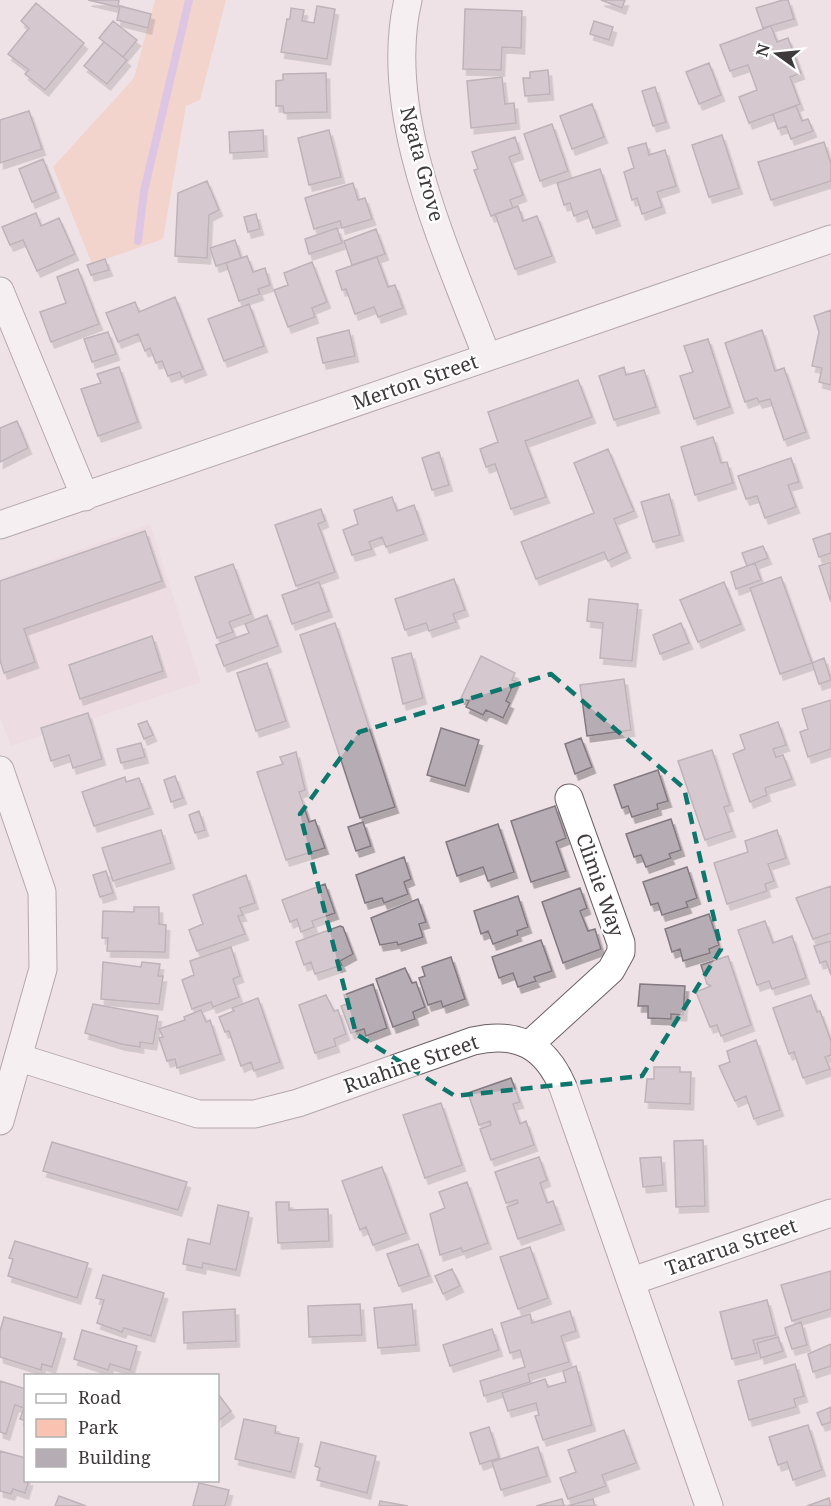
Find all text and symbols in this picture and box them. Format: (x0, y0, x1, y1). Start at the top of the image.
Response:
north arrow (747, 24, 807, 84)
text: N (750, 41, 775, 59)
street label: Ngata Grove (394, 103, 451, 225)
street label: Merton Street (348, 347, 481, 416)
street label: Climie Way (570, 829, 631, 941)
street label: Ruahine Street (340, 1028, 482, 1099)
street label: Tararua Street (661, 1211, 800, 1282)
legend (24, 1374, 219, 1482)
text: Road (78, 1385, 121, 1409)
text: Park (78, 1415, 118, 1439)
text: Building (78, 1445, 151, 1469)

